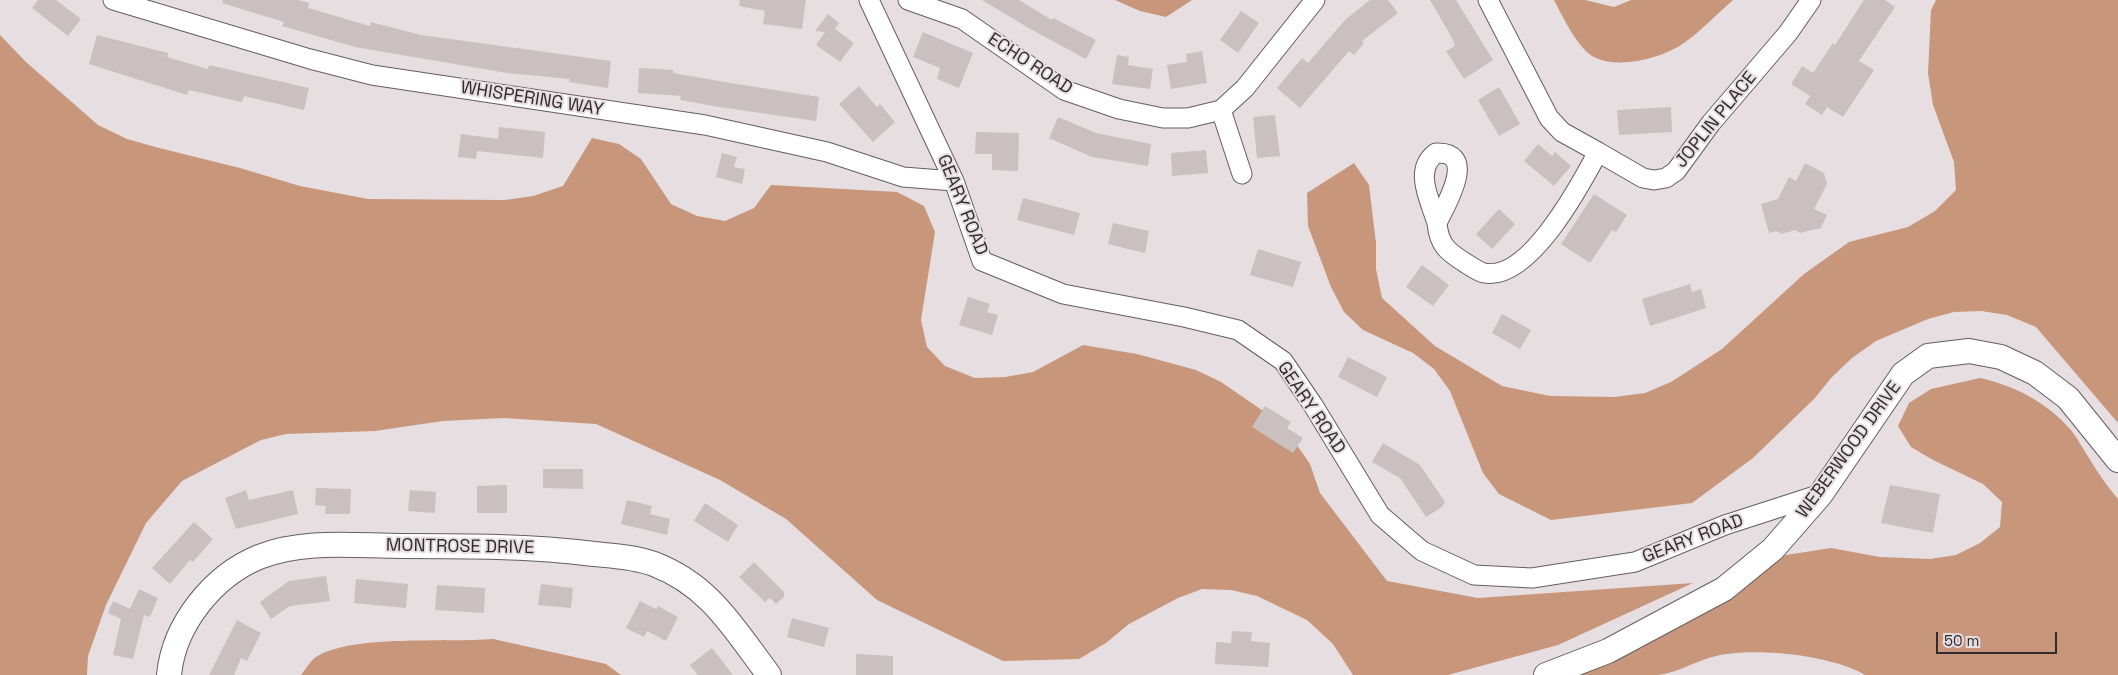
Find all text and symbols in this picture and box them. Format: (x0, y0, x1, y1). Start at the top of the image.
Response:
street label: ECHO ROAD (984, 29, 1076, 99)
street label: JOPLIN PLACE (1671, 68, 1761, 172)
street label: WHISPERING WAY (459, 77, 605, 121)
street label: GEARY ROAD (932, 152, 992, 258)
street label: GEARY ROAD (1272, 358, 1350, 458)
street label: WEBERWOOD DRIVE (1792, 377, 1906, 523)
street label: GEARY ROAD (1639, 510, 1747, 568)
street label: MONTROSE DRIVE (386, 535, 534, 559)
scale bar (1938, 622, 2059, 654)
text: 50 m (1944, 631, 1979, 650)

